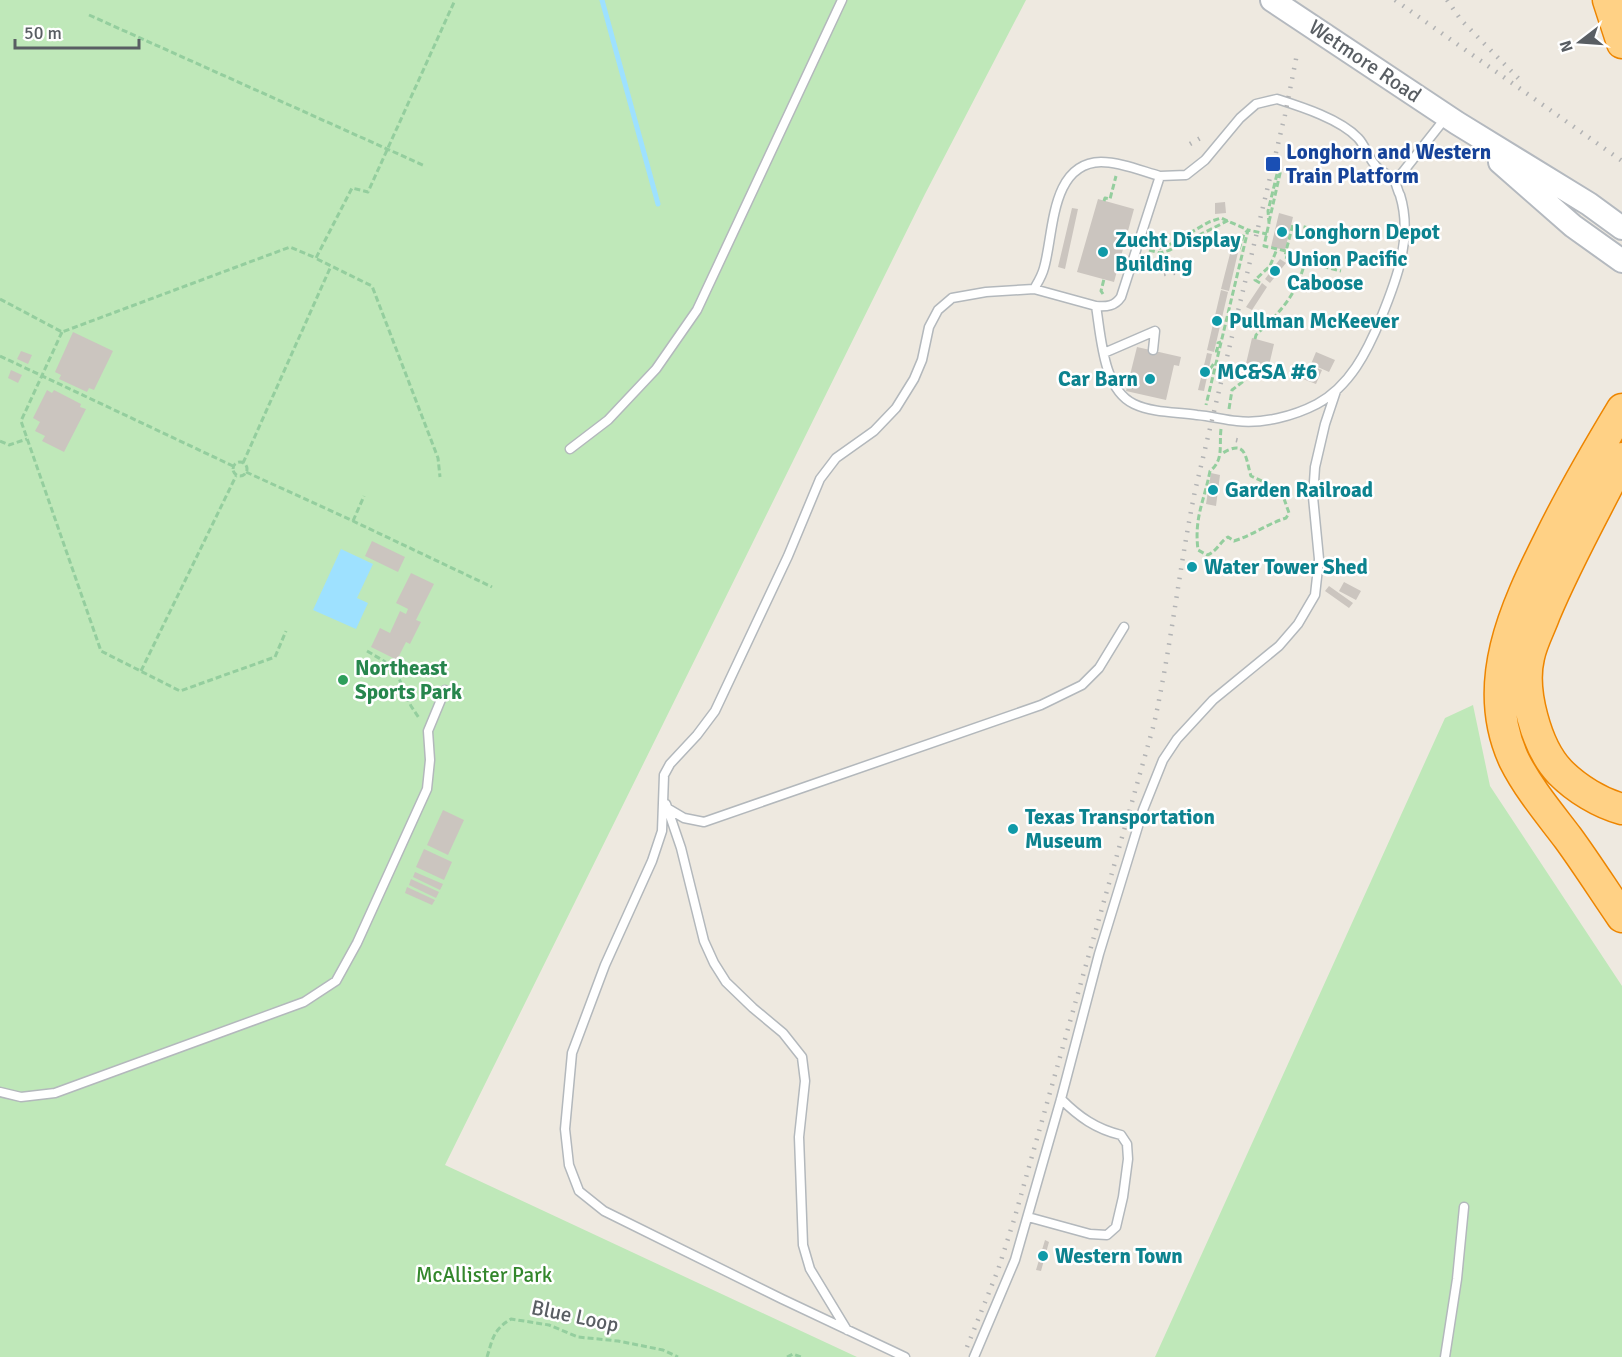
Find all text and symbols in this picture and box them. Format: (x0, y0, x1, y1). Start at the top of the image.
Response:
scale bar (15, 12, 140, 50)
north arrow (1550, 12, 1610, 72)
street label: Wetmore Road (1304, 14, 1426, 108)
text: 50 m (24, 22, 62, 44)
text: N (1555, 38, 1578, 54)
place label: Longhorn and Western Train Platform (1286, 139, 1491, 189)
marker: Longhorn and Western Train Platform (1264, 155, 1282, 173)
place label: Longhorn Depot (1294, 219, 1440, 245)
marker: Longhorn Depot (1275, 225, 1289, 239)
place label: Zucht Display Building (1115, 227, 1241, 277)
marker: Zucht Display Building (1096, 245, 1110, 259)
place label: Union Pacific Caboose (1287, 246, 1408, 296)
marker: Union Pacific Caboose (1268, 264, 1282, 278)
place label: Pullman McKeever (1229, 308, 1400, 334)
marker: Pullman McKeever (1210, 314, 1224, 328)
place label: MC&SA #6 (1217, 359, 1317, 385)
marker: MC&SA #6 (1198, 365, 1212, 379)
place label: Car Barn (1058, 366, 1138, 392)
marker: Car Barn (1143, 372, 1157, 386)
place label: Garden Railroad (1225, 477, 1373, 503)
marker: Garden Railroad (1206, 483, 1220, 497)
place label: Water Tower Shed (1204, 554, 1368, 580)
marker: Water Tower Shed (1185, 560, 1199, 574)
place label: Northeast Sports Park (355, 655, 462, 705)
marker: Northeast Sports Park (336, 673, 350, 687)
place label: Texas Transportation Museum (1025, 804, 1215, 854)
marker: Texas Transportation Museum (1006, 822, 1020, 836)
place label: Western Town (1055, 1243, 1183, 1269)
marker: Western Town (1036, 1249, 1050, 1263)
park label: McAllister Park (416, 1262, 553, 1288)
street label: Blue Loop (529, 1294, 621, 1338)

